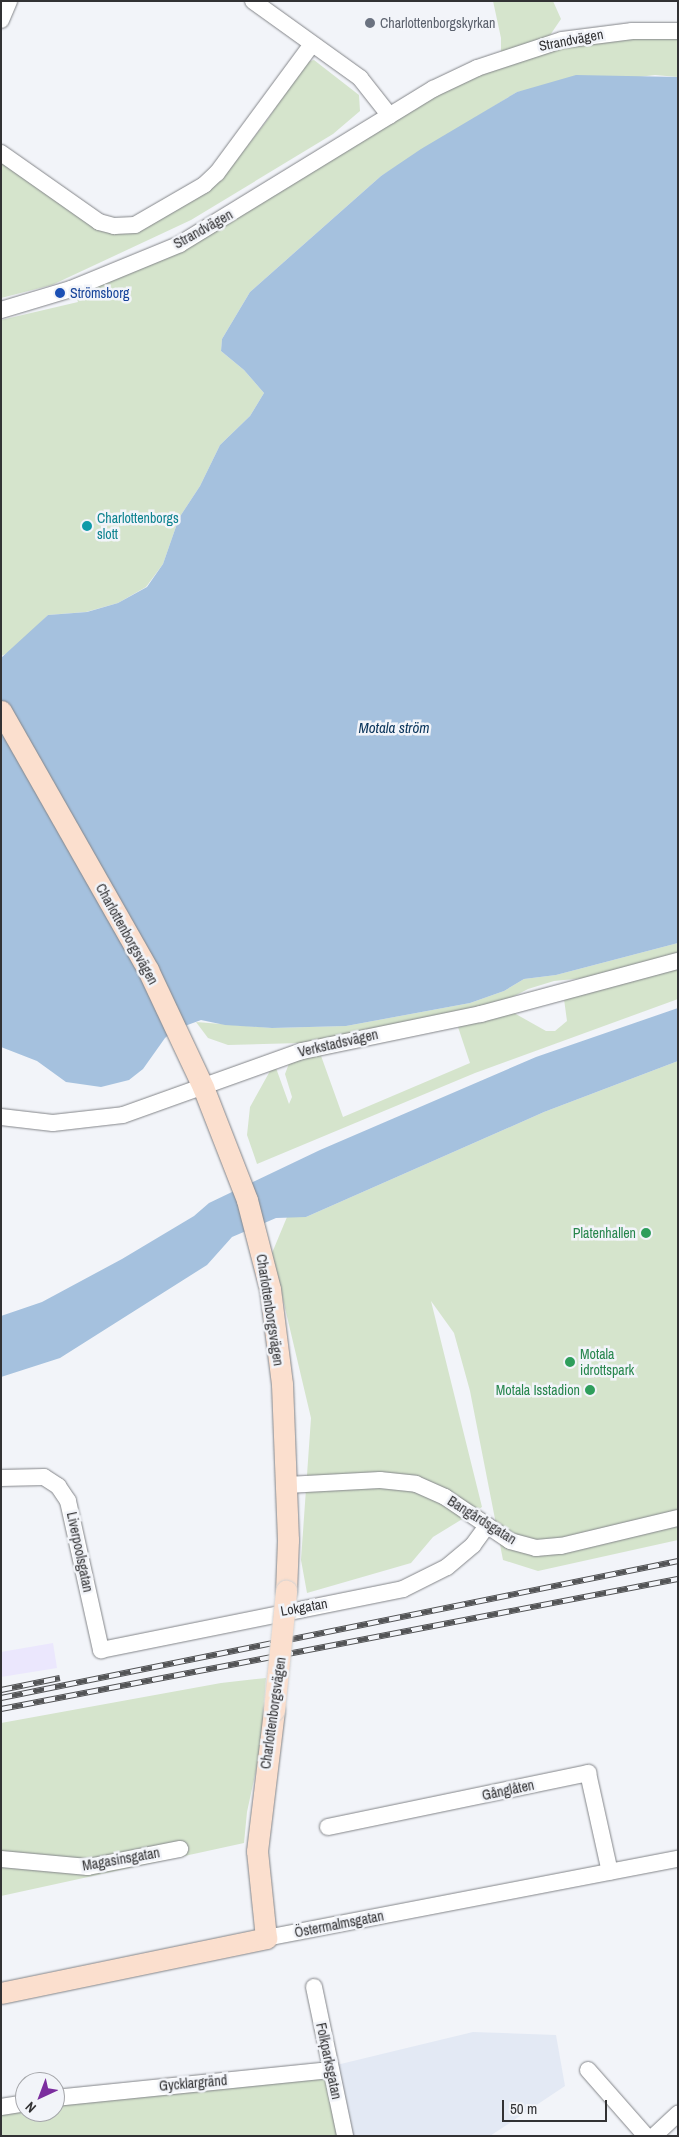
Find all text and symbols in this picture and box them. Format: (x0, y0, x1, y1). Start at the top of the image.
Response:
place label: Charlottenborgskyrkan (380, 15, 495, 31)
marker: Charlottenborgskyrkan (364, 17, 376, 29)
street label: Strandvägen (537, 26, 605, 54)
street label: Strandvägen (170, 206, 236, 252)
place label: Strömsborg (70, 285, 129, 301)
marker: Strömsborg (54, 287, 66, 299)
place label: Charlottenborgs slott (97, 510, 179, 542)
marker: Charlottenborgs slott (81, 520, 93, 532)
water label: Motala ström (358, 719, 430, 737)
street label: Charlottenborgsvägen (92, 881, 162, 987)
street label: Verkstadsvägen (296, 1026, 380, 1060)
place label: Platenhallen (573, 1225, 636, 1241)
marker: Platenhallen (640, 1227, 652, 1239)
street label: Charlottenborgsvägen (253, 1253, 287, 1367)
place label: Motala idrottspark (580, 1346, 634, 1378)
marker: Motala idrottspark (564, 1356, 576, 1368)
place label: Motala Isstadion (496, 1382, 580, 1398)
marker: Motala Isstadion (584, 1384, 596, 1396)
street label: Bangårdsgatan (445, 1492, 519, 1548)
street label: Liverpoolsgatan (63, 1510, 97, 1594)
street label: Lokgatan (279, 1595, 329, 1619)
street label: Charlottenborgsvägen (257, 1656, 289, 1770)
street label: Gånglåten (480, 1776, 536, 1804)
street label: Magasinsgatan (81, 1844, 161, 1874)
street label: Östermalmsgatan (293, 1907, 385, 1941)
street label: Folkparksgatan (313, 2021, 345, 2101)
north arrow (15, 2072, 65, 2122)
street label: Gycklargränd (158, 2072, 228, 2094)
scale bar (504, 2090, 609, 2122)
text: N (21, 2098, 40, 2117)
text: 50 m (510, 2098, 537, 2119)

